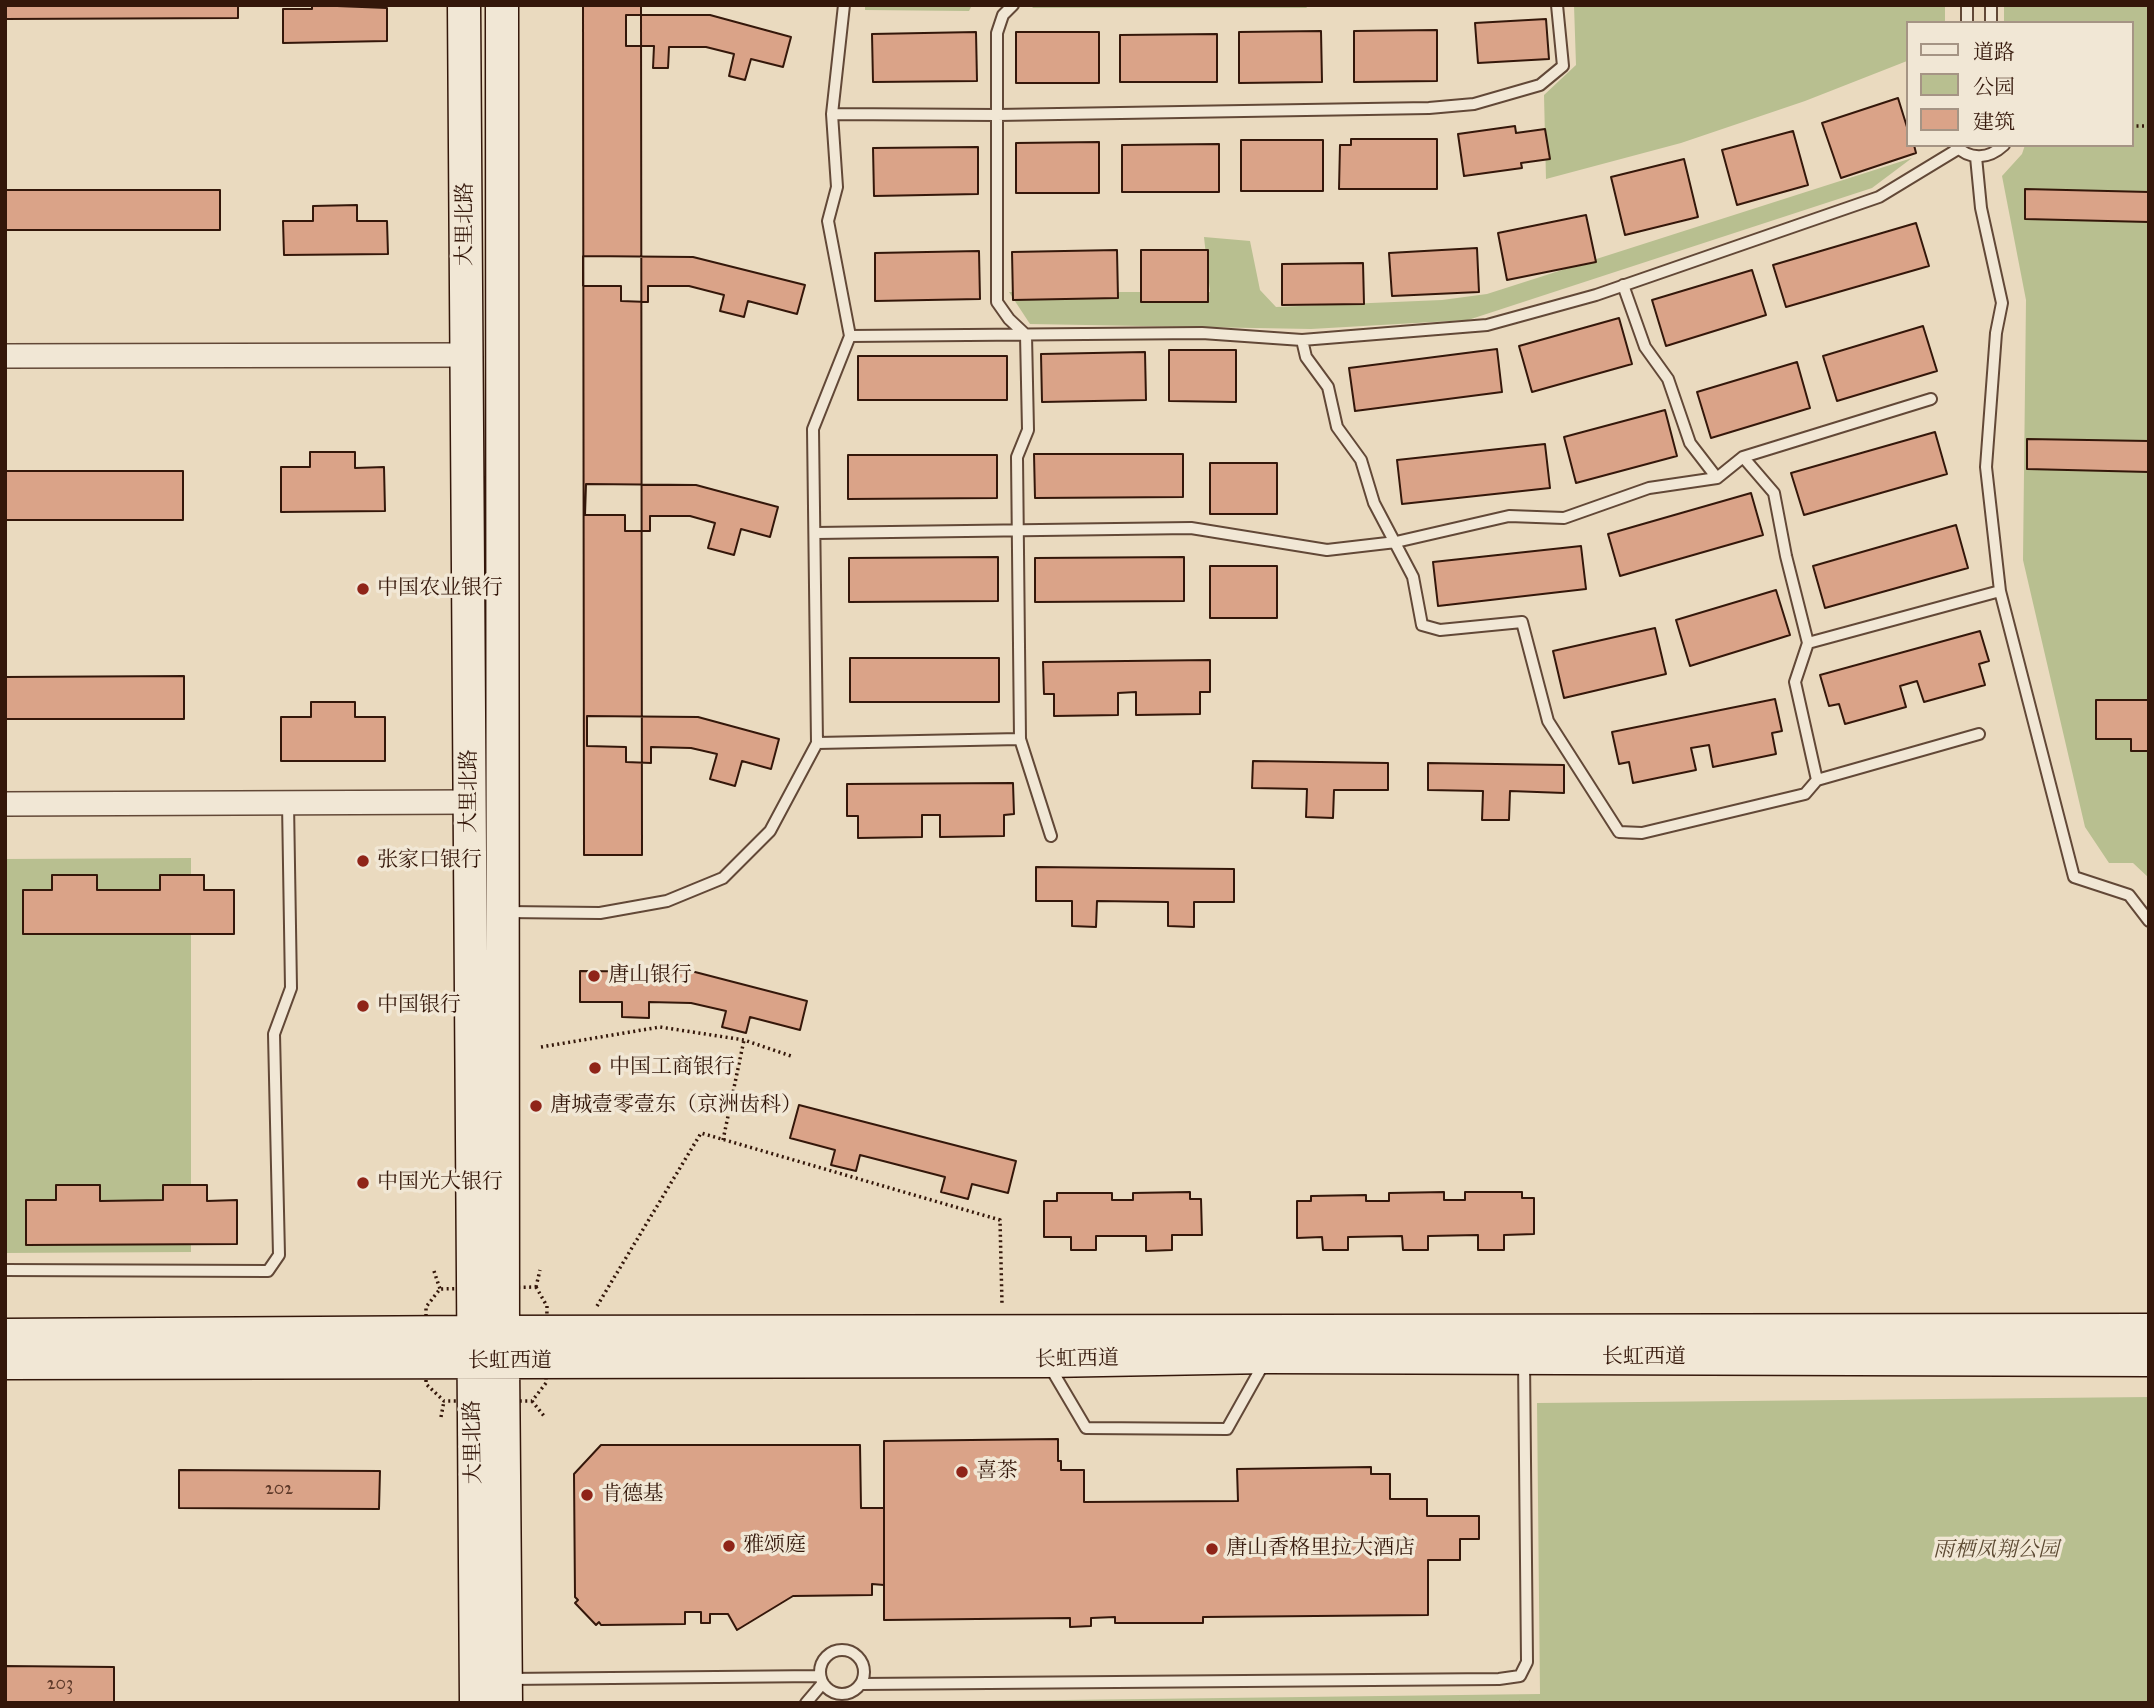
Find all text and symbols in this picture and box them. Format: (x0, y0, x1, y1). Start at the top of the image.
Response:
legend (1906, 21, 2133, 147)
text: 道路 (1973, 39, 2015, 65)
text: 公园 (1973, 74, 2015, 100)
text: 建筑 (1973, 109, 2015, 135)
street label: 大里北路 (453, 182, 479, 266)
place label: 中国农业银行 (377, 576, 503, 602)
marker: 中国农业银行 (355, 581, 371, 597)
street label: 大里北路 (457, 749, 483, 833)
place label: 张家口银行 (377, 848, 482, 874)
marker: 张家口银行 (355, 853, 371, 869)
place label: 唐山银行 (608, 963, 692, 989)
marker: 唐山银行 (586, 968, 602, 984)
place label: 中国银行 (377, 993, 461, 1019)
marker: 中国银行 (355, 998, 371, 1014)
place label: 中国工商银行 (609, 1055, 735, 1081)
marker: 中国工商银行 (587, 1060, 603, 1076)
place label: 唐城壹零壹东（京洲齿科） (550, 1093, 802, 1119)
marker: 唐城壹零壹东（京洲齿科） (528, 1098, 544, 1114)
place label: 中国光大银行 (377, 1170, 503, 1196)
marker: 中国光大银行 (355, 1175, 371, 1191)
street label: 长虹西道 (1602, 1345, 1686, 1371)
street label: 长虹西道 (1035, 1347, 1119, 1373)
street label: 长虹西道 (468, 1349, 552, 1375)
street label: 大里北路 (461, 1400, 487, 1484)
place label: 喜茶 (976, 1459, 1018, 1485)
marker: 喜茶 (954, 1464, 970, 1480)
house number: 202 (265, 1479, 293, 1501)
place label: 肯德基 (601, 1482, 664, 1508)
marker: 肯德基 (579, 1487, 595, 1503)
place label: 雅颂庭 (743, 1533, 806, 1559)
place label: 唐山香格里拉大酒店 (1226, 1536, 1415, 1562)
marker: 雅颂庭 (721, 1538, 737, 1554)
park label: 雨栖凤翔公园 (1933, 1538, 2059, 1564)
marker: 唐山香格里拉大酒店 (1204, 1541, 1220, 1557)
house number: 203 (47, 1674, 73, 1696)

